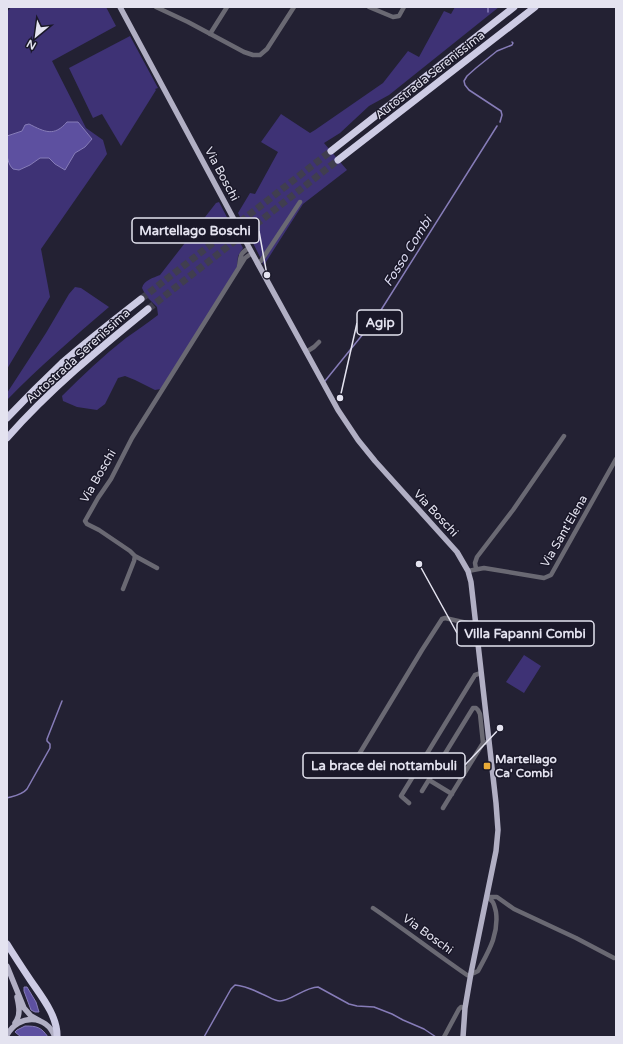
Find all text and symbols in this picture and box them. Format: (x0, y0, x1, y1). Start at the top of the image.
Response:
north arrow (16, 16, 56, 56)
street label: Autostrada Serenissima (373, 28, 487, 122)
text: N (24, 36, 38, 52)
street label: Via Boschi (202, 145, 242, 203)
water label: Fosso Combi (380, 212, 437, 289)
callout: Martellago Boschi (132, 218, 259, 243)
text: Martellago Boschi (139, 223, 251, 239)
street label: Autostrada Serenissima (23, 306, 133, 406)
callout: Agip (357, 310, 402, 335)
text: Agip (365, 315, 395, 331)
street label: Via Boschi (77, 447, 119, 505)
street label: Via Boschi (411, 487, 461, 539)
street label: Via Sant'Elena (538, 492, 590, 570)
callout: Villa Fapanni Combi (457, 621, 594, 646)
text: Villa Fapanni Combi (464, 626, 586, 642)
place label: Martellago Ca' Combi (495, 752, 557, 780)
callout: La brace dei nottambuli (303, 753, 465, 778)
text: La brace dei nottambuli (311, 758, 457, 774)
marker: Martellago Ca' Combi (482, 761, 492, 771)
street label: Via Boschi (400, 911, 456, 957)

